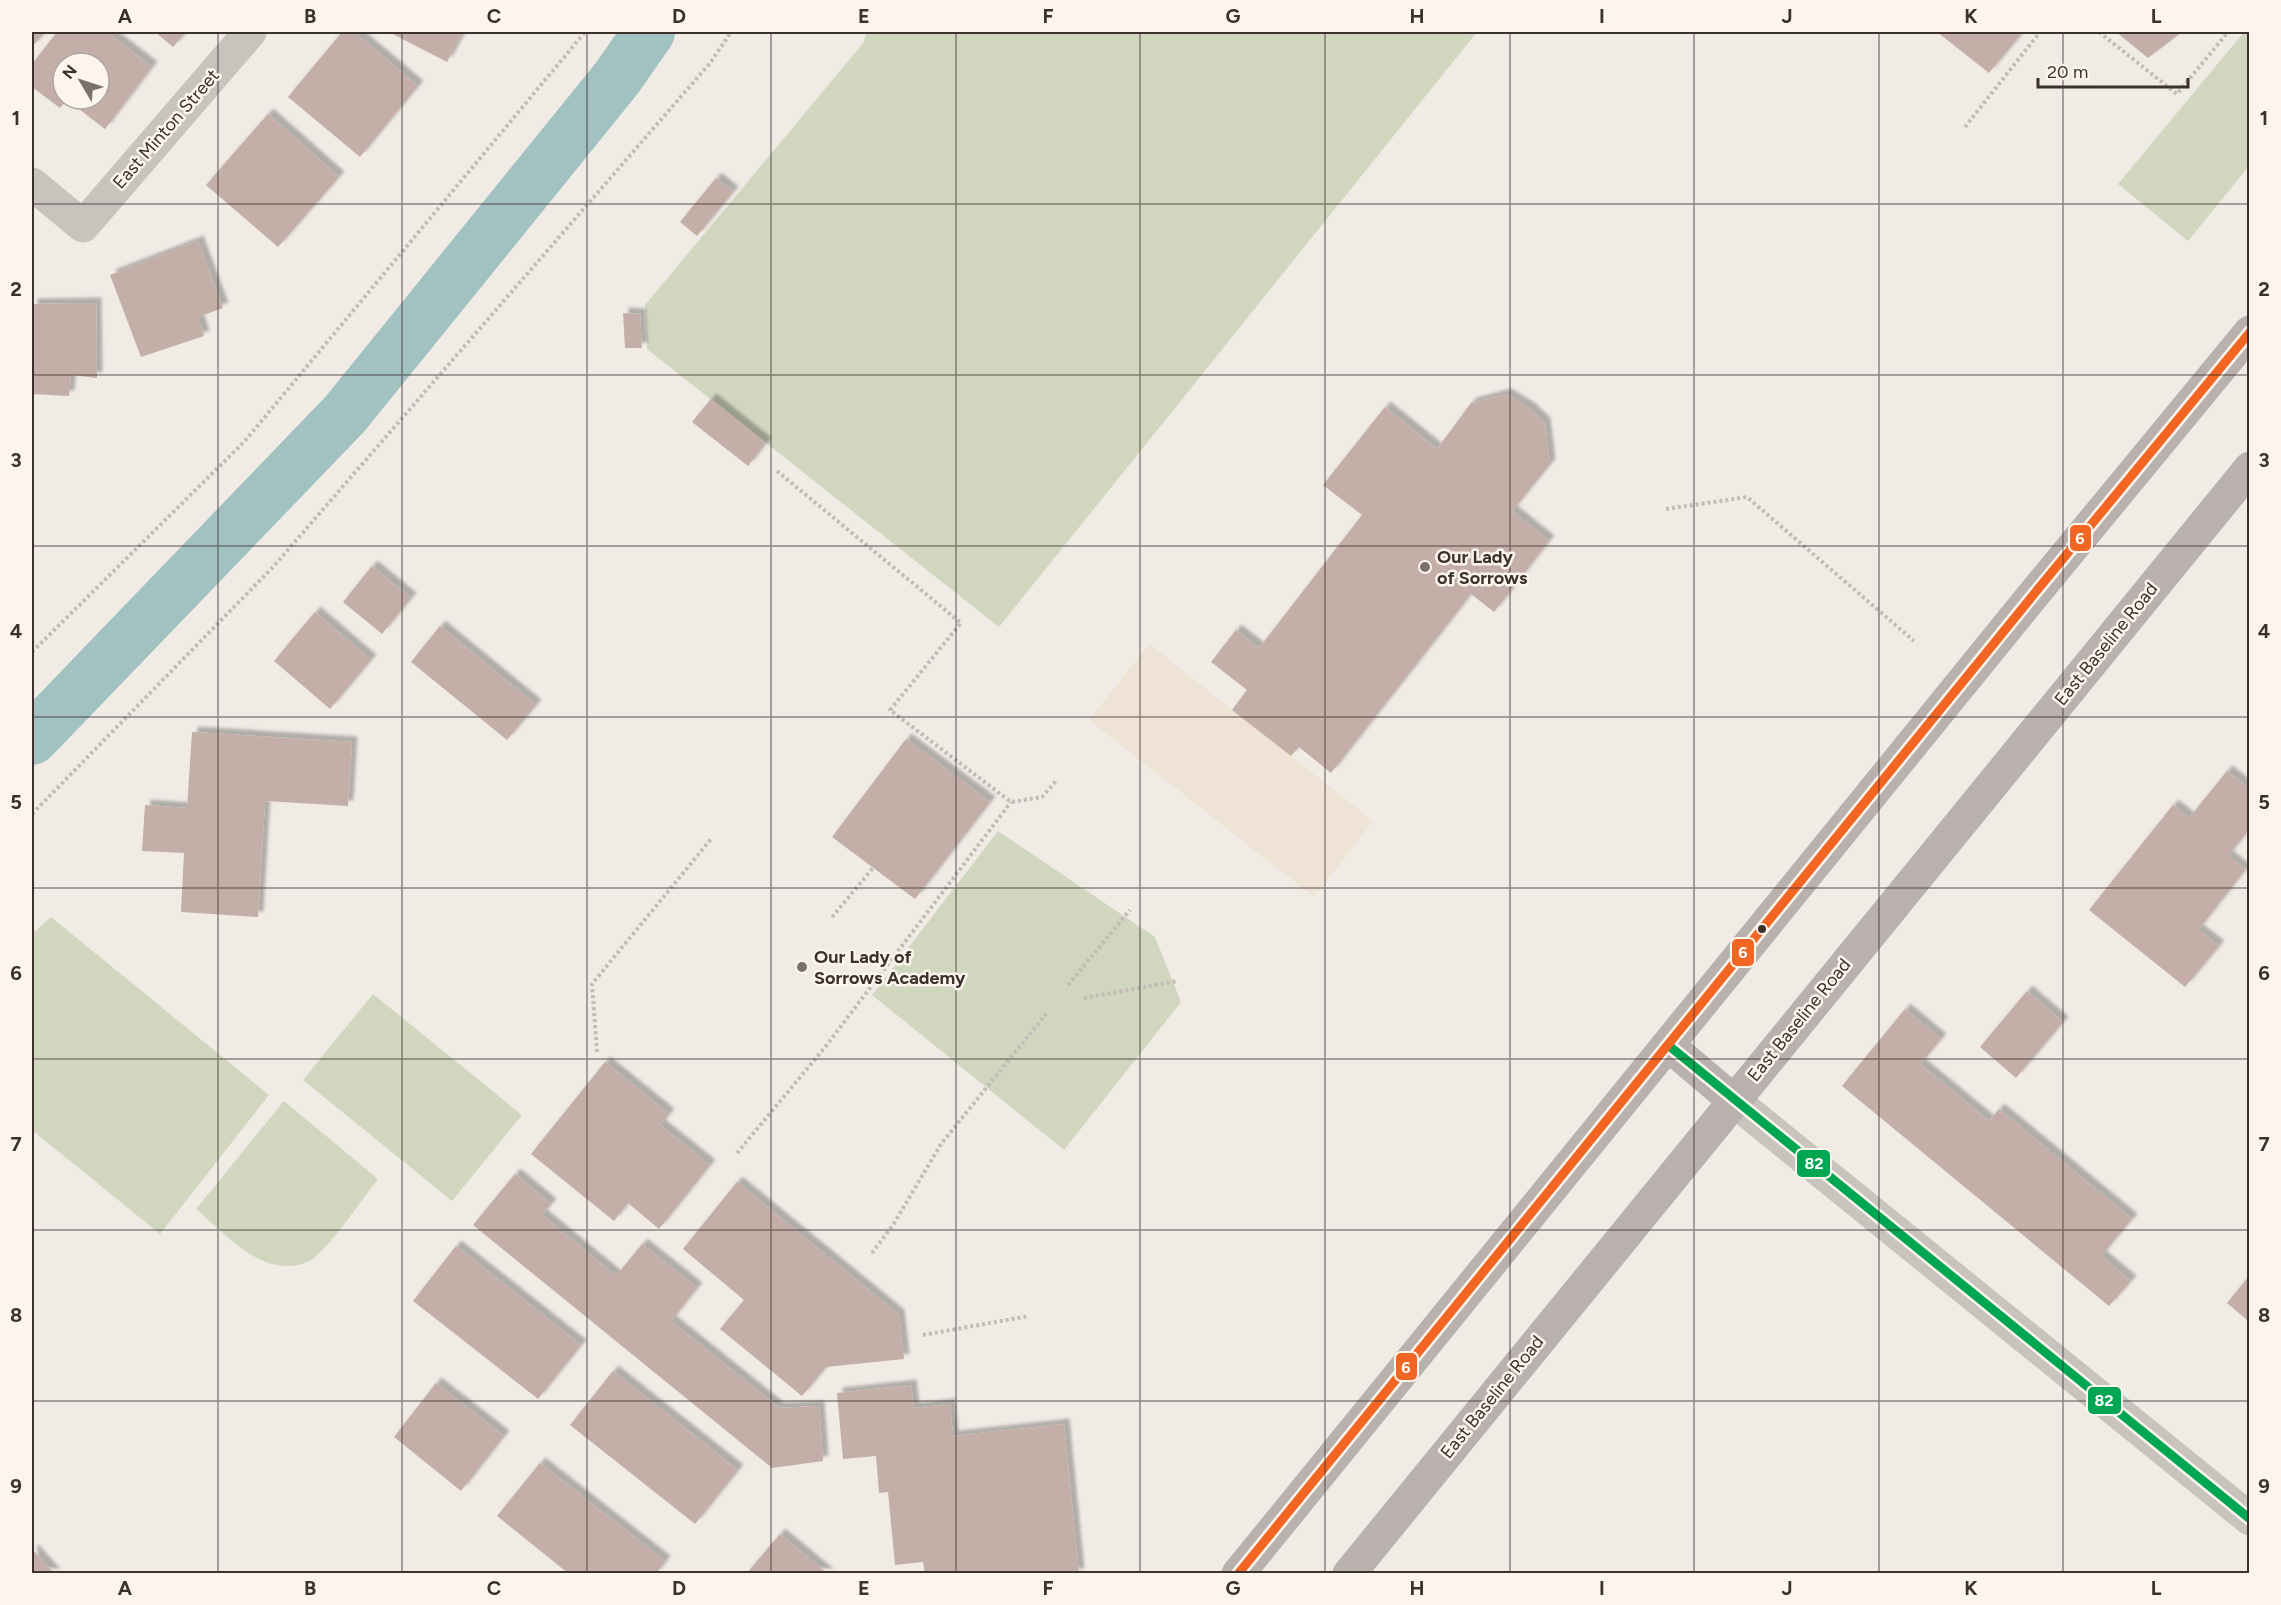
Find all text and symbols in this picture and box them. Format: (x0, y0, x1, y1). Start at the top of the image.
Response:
text: A (118, 4, 133, 28)
text: B (304, 4, 316, 28)
text: C (487, 4, 501, 28)
text: D (672, 4, 686, 28)
text: E (858, 4, 870, 28)
text: F (1042, 4, 1054, 28)
text: G (1226, 4, 1241, 28)
text: H (1410, 4, 1425, 28)
text: I (1599, 4, 1605, 28)
text: J (1781, 4, 1793, 28)
text: K (1964, 4, 1978, 28)
text: L (2151, 4, 2162, 28)
north arrow (51, 51, 111, 111)
scale bar (2038, 51, 2188, 89)
text: N (58, 61, 81, 83)
text: 20 m (2047, 61, 2088, 83)
street label: East Minton Street (108, 65, 224, 193)
text: 1 (12, 106, 20, 130)
text: 1 (2260, 106, 2268, 130)
text: 2 (10, 277, 22, 301)
text: 2 (2258, 277, 2270, 301)
text: 3 (10, 448, 22, 472)
text: 3 (2258, 448, 2270, 472)
line badge: 6 (2069, 524, 2092, 552)
text: 6 (2075, 529, 2085, 548)
place label: Our Lady of Sorrows (1437, 546, 1528, 589)
marker: Our Lady of Sorrows (1418, 560, 1432, 574)
street label: East Baseline Road (2050, 578, 2162, 710)
text: 4 (10, 619, 23, 643)
text: 4 (2258, 619, 2271, 643)
text: 5 (10, 790, 22, 814)
text: 5 (2258, 790, 2270, 814)
unlabelled marker (1756, 923, 1768, 935)
line badge: 6 (1731, 938, 1755, 967)
text: 6 (1738, 943, 1748, 962)
place label: Our Lady of Sorrows Academy (814, 946, 966, 989)
street label: East Baseline Road (1743, 954, 1855, 1086)
marker: Our Lady of Sorrows Academy (795, 960, 809, 974)
text: 6 (10, 961, 22, 985)
text: 6 (2258, 961, 2270, 985)
text: 7 (10, 1132, 22, 1156)
text: 7 (2258, 1132, 2270, 1156)
line badge: 82 (1796, 1149, 1831, 1178)
text: 82 (1804, 1154, 1824, 1173)
text: 8 (10, 1303, 22, 1327)
text: 8 (2258, 1303, 2270, 1327)
street label: East Baseline Road (1436, 1331, 1548, 1463)
line badge: 6 (1395, 1352, 1418, 1381)
text: 6 (1401, 1358, 1411, 1377)
line badge: 82 (2087, 1386, 2122, 1415)
text: 82 (2094, 1391, 2114, 1410)
text: 9 (10, 1474, 22, 1498)
text: 9 (2258, 1474, 2270, 1498)
text: A (118, 1576, 133, 1600)
text: B (304, 1576, 316, 1600)
text: C (487, 1576, 501, 1600)
text: D (672, 1576, 686, 1600)
text: E (858, 1576, 870, 1600)
text: F (1042, 1576, 1054, 1600)
text: G (1226, 1576, 1241, 1600)
text: H (1410, 1576, 1425, 1600)
text: I (1599, 1576, 1605, 1600)
text: J (1781, 1576, 1793, 1600)
text: K (1964, 1576, 1978, 1600)
text: L (2151, 1576, 2162, 1600)

